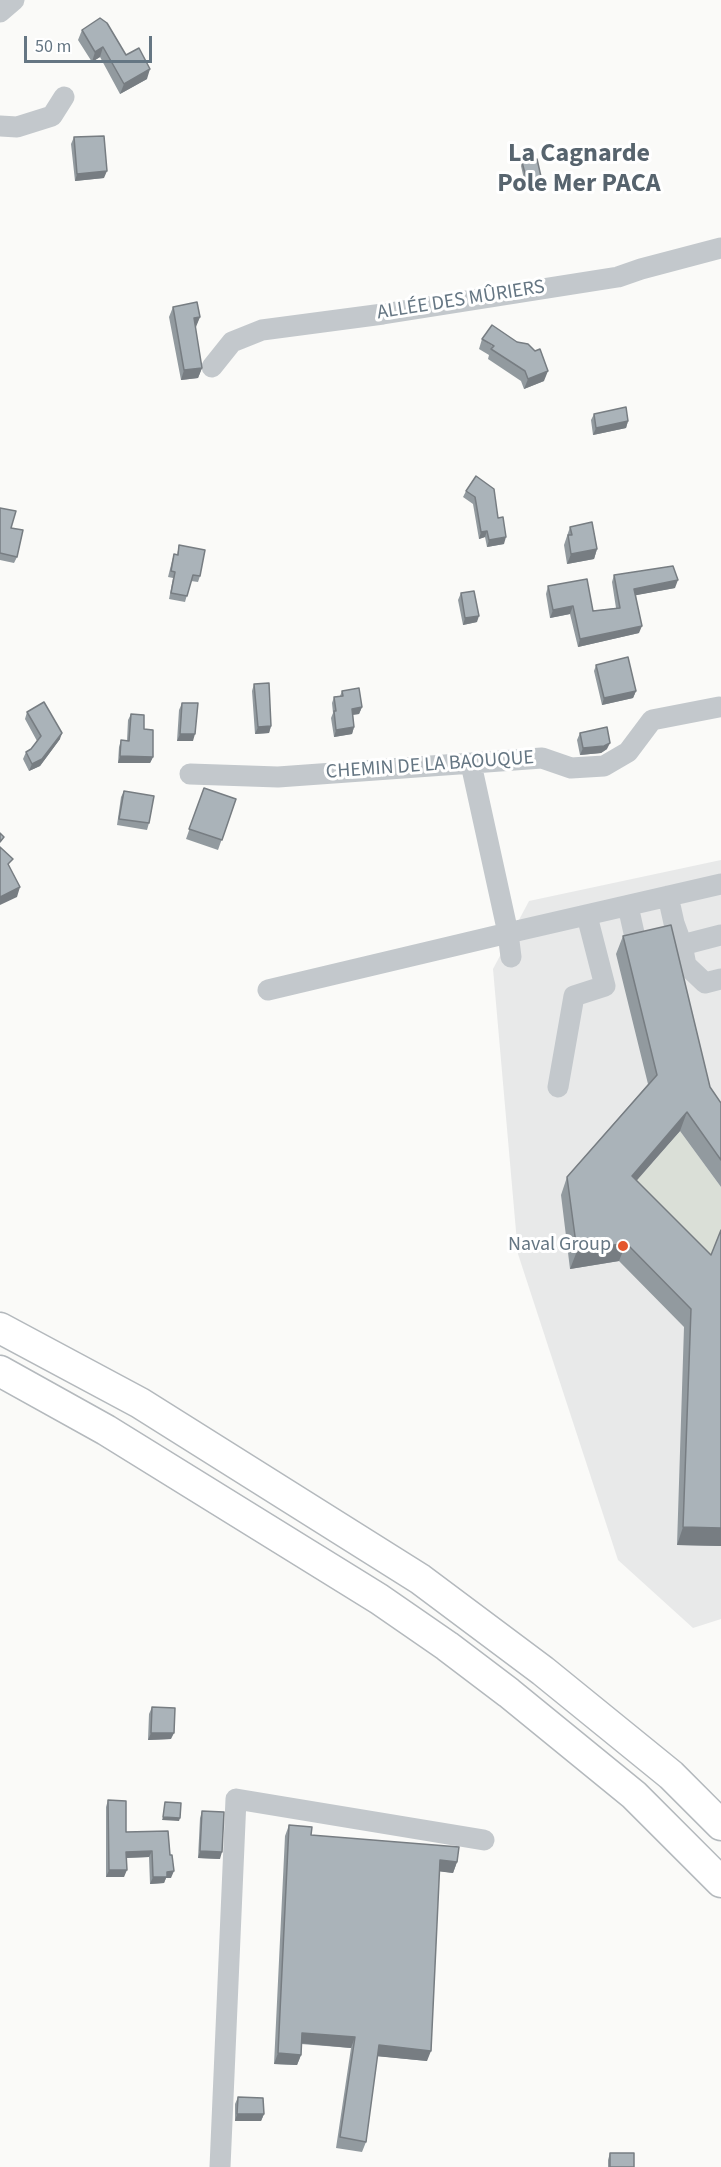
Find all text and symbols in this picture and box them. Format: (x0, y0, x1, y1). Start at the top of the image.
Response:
scale bar (27, 24, 154, 62)
text: 50 m (35, 34, 71, 59)
district label: La Cagnarde Pole Mer PACA (497, 139, 661, 200)
street label: ALLÉE DES MÛRIERS (376, 276, 546, 326)
street label: CHEMIN DE LA BAOUQUE (325, 747, 535, 785)
place label: Naval Group (508, 1234, 611, 1258)
marker: Naval Group (616, 1239, 630, 1253)

